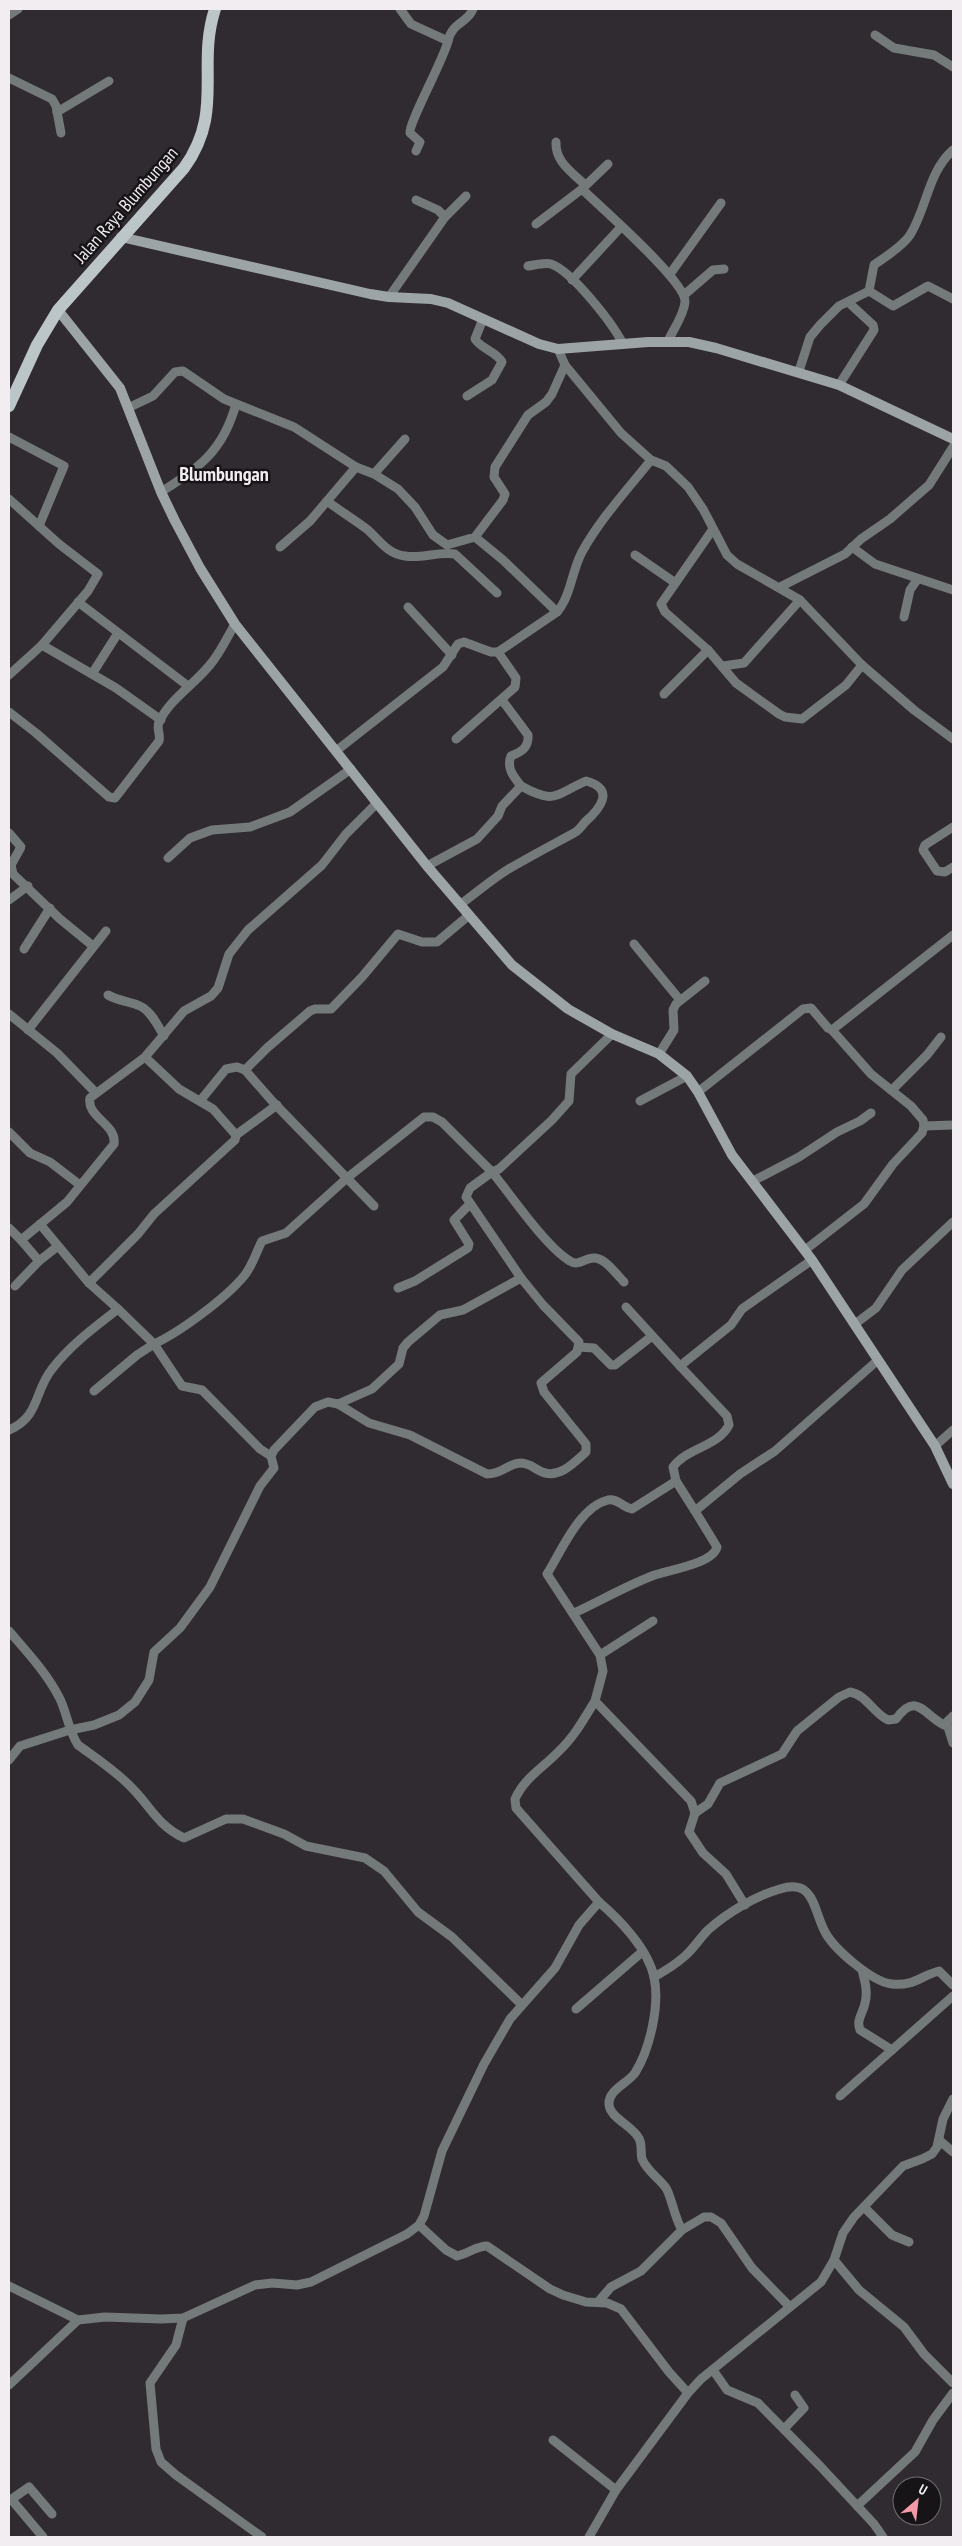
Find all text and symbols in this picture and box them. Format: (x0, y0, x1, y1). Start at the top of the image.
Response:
street label: Jalan Raya Blumbungan (68, 142, 182, 268)
district label: Blumbungan (179, 461, 269, 487)
north arrow (892, 2476, 942, 2526)
text: U (916, 2480, 931, 2499)

